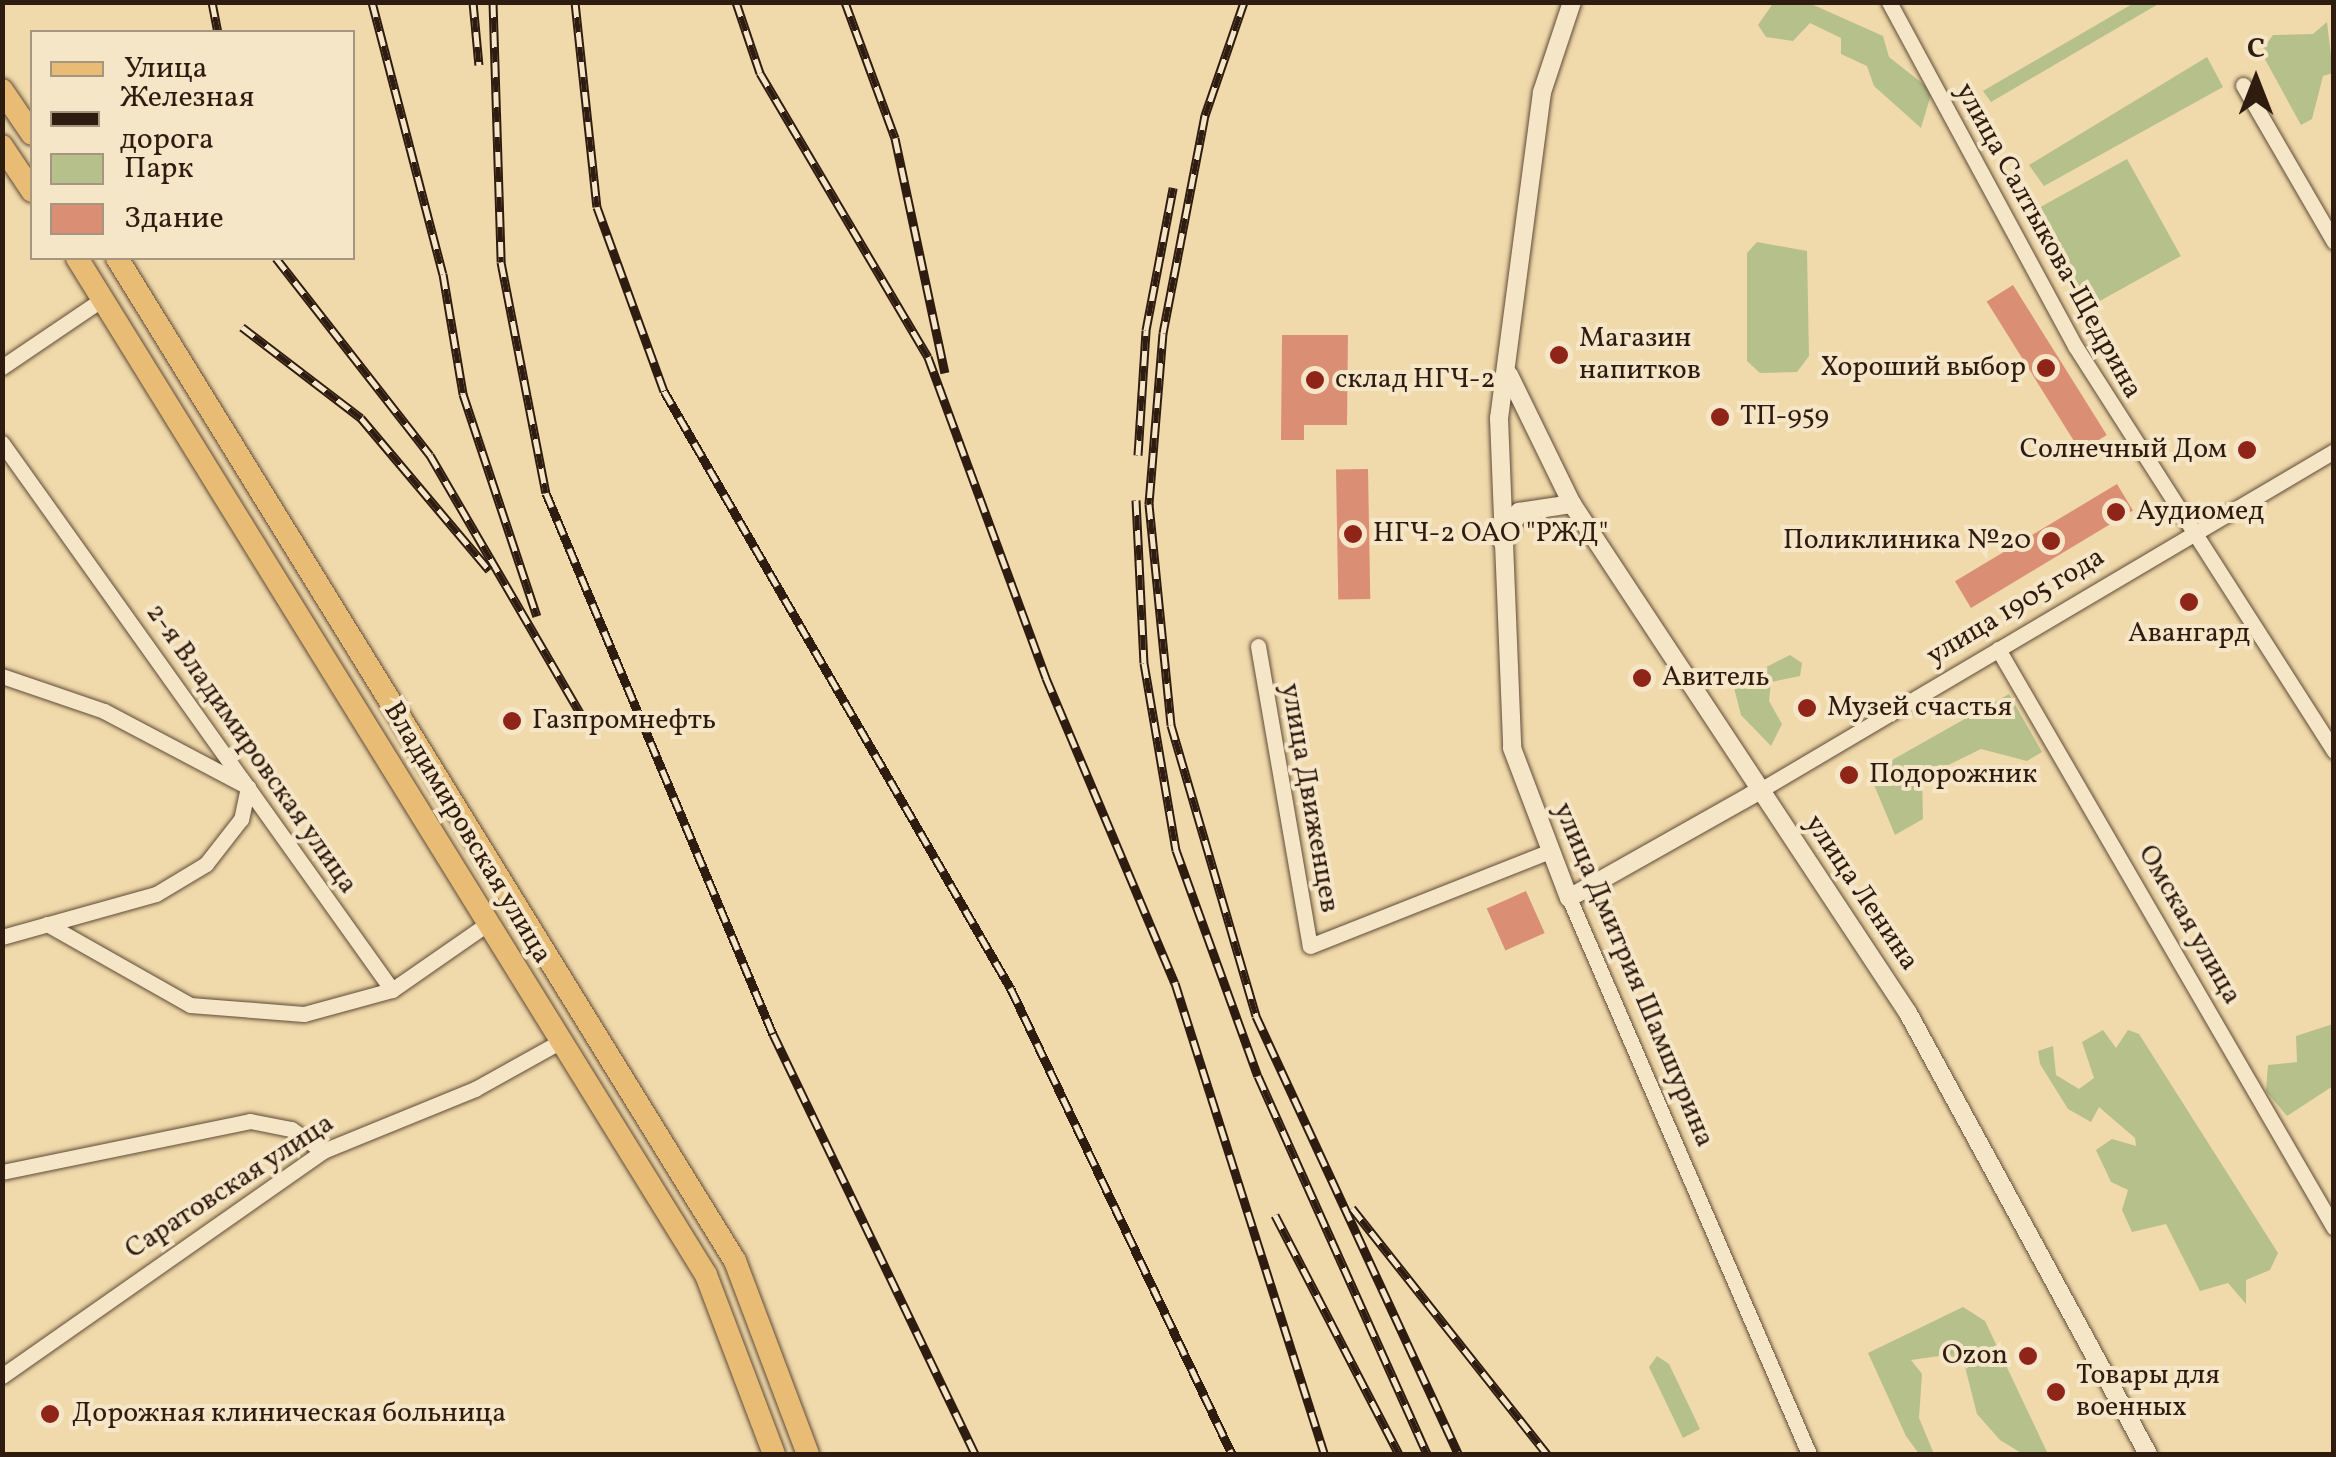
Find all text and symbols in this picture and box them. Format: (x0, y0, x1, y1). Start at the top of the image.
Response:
legend (30, 30, 355, 260)
north arrow (2206, 30, 2306, 130)
text: С (2247, 30, 2265, 69)
text: Улица (124, 48, 207, 90)
text: Железная дорога (120, 77, 254, 161)
street label: улица Салтыкова-Щедрина (1947, 77, 2149, 405)
text: Парк (124, 148, 193, 190)
text: Здание (124, 198, 224, 240)
place label: Магазин напитков (1579, 322, 1701, 388)
marker: Магазин напитков (1548, 344, 1570, 366)
place label: Хороший выбор (1820, 351, 2026, 385)
marker: Хороший выбор (2035, 357, 2057, 379)
place label: склад НГЧ-2 (1335, 363, 1495, 397)
marker: склад НГЧ-2 (1304, 369, 1326, 391)
place label: ТП-959 (1740, 400, 1829, 434)
marker: ТП-959 (1709, 406, 1731, 428)
place label: Солнечный Дом (2020, 433, 2227, 467)
marker: Солнечный Дом (2236, 439, 2258, 461)
place label: Аудиомед (2136, 495, 2264, 529)
marker: Аудиомед (2105, 501, 2127, 523)
place label: НГЧ-2 ОАО "РЖД" (1373, 517, 1608, 551)
marker: НГЧ-2 ОАО "РЖД" (1342, 523, 1364, 545)
place label: Поликлиника №20 (1783, 524, 2031, 558)
marker: Поликлиника №20 (2040, 530, 2062, 552)
street label: улица 1905 года (1921, 541, 2111, 673)
marker: Авангард (2178, 591, 2200, 613)
street label: 2-я Владимировская улица (138, 597, 364, 901)
place label: Авангард (2128, 617, 2250, 651)
place label: Авитель (1662, 661, 1770, 695)
marker: Авитель (1631, 667, 1653, 689)
street label: улица Движенцев (1272, 681, 1346, 915)
place label: Музей счастья (1827, 691, 2012, 725)
street label: Владимировская улица (375, 696, 559, 970)
marker: Музей счастья (1796, 697, 1818, 719)
place label: Газпромнефть (532, 704, 716, 738)
marker: Газпромнефть (501, 710, 523, 732)
place label: Подорожник (1869, 758, 2037, 792)
marker: Подорожник (1838, 764, 1860, 786)
street label: улица Дмитрия Шамшурина (1545, 798, 1721, 1152)
street label: улица Ленина (1797, 809, 1925, 977)
street label: Омская улица (2130, 839, 2248, 1011)
street label: Саратовская улица (119, 1107, 341, 1267)
place label: Ozon (1942, 1339, 2008, 1373)
marker: Ozon (2017, 1345, 2039, 1367)
place label: Товары для военных (2076, 1359, 2220, 1425)
marker: Товары для военных (2045, 1381, 2067, 1403)
place label: Дорожная клиническая больница (72, 1397, 506, 1431)
marker: Дорожная клиническая больница (37, 1401, 63, 1427)

